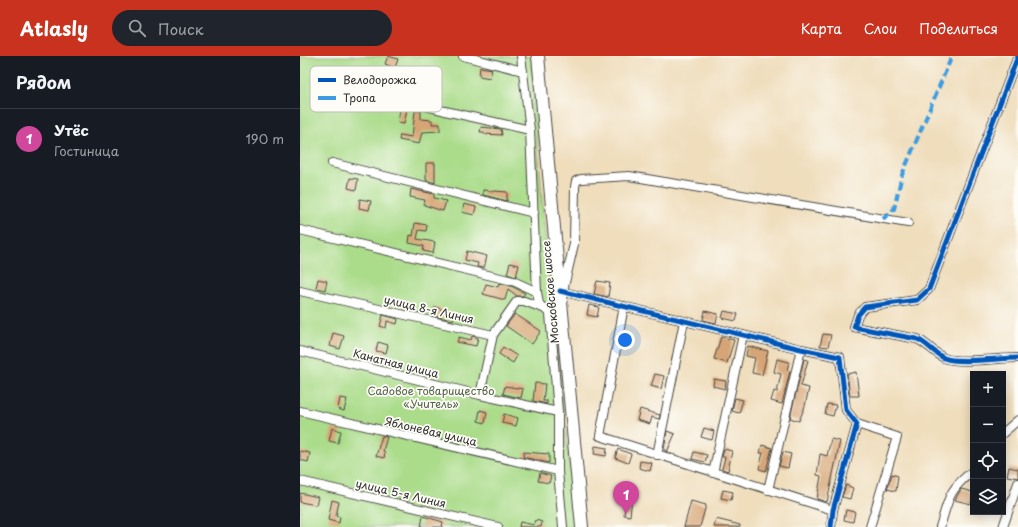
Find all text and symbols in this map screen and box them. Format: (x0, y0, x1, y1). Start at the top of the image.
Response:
search box (112, 10, 392, 46)
text: Atlasly (20, 14, 88, 42)
icon: search (126, 17, 148, 39)
text: Поиск (158, 17, 204, 40)
text: Карта (801, 18, 842, 39)
text: Слои (864, 18, 897, 39)
text: Поделиться (919, 18, 998, 39)
legend (310, 66, 442, 112)
text: Рядом (16, 69, 71, 95)
text: Велодорожка (343, 71, 416, 88)
text: Тропа (343, 89, 376, 106)
text: Утёс (54, 118, 89, 141)
text: 1 (26, 129, 32, 148)
text: 190 m (245, 129, 284, 148)
text: Гостиница (54, 141, 119, 160)
street label: Московское шоссе (537, 240, 563, 344)
street label: улица 8-я Линия (382, 290, 476, 328)
your location (615, 330, 635, 350)
street label: Канатная улица (351, 344, 441, 382)
map controls (970, 371, 1006, 515)
button: + (970, 371, 1006, 407)
park label: Садовое товарищество «Учитель» (368, 382, 494, 412)
button: − (970, 407, 1006, 443)
street label: Яблоневая улица (383, 412, 479, 450)
button: locate (970, 443, 1006, 479)
street label: улица 5-я Линия (354, 474, 448, 512)
button: layers (970, 479, 1006, 515)
pin: 1 (613, 481, 639, 514)

